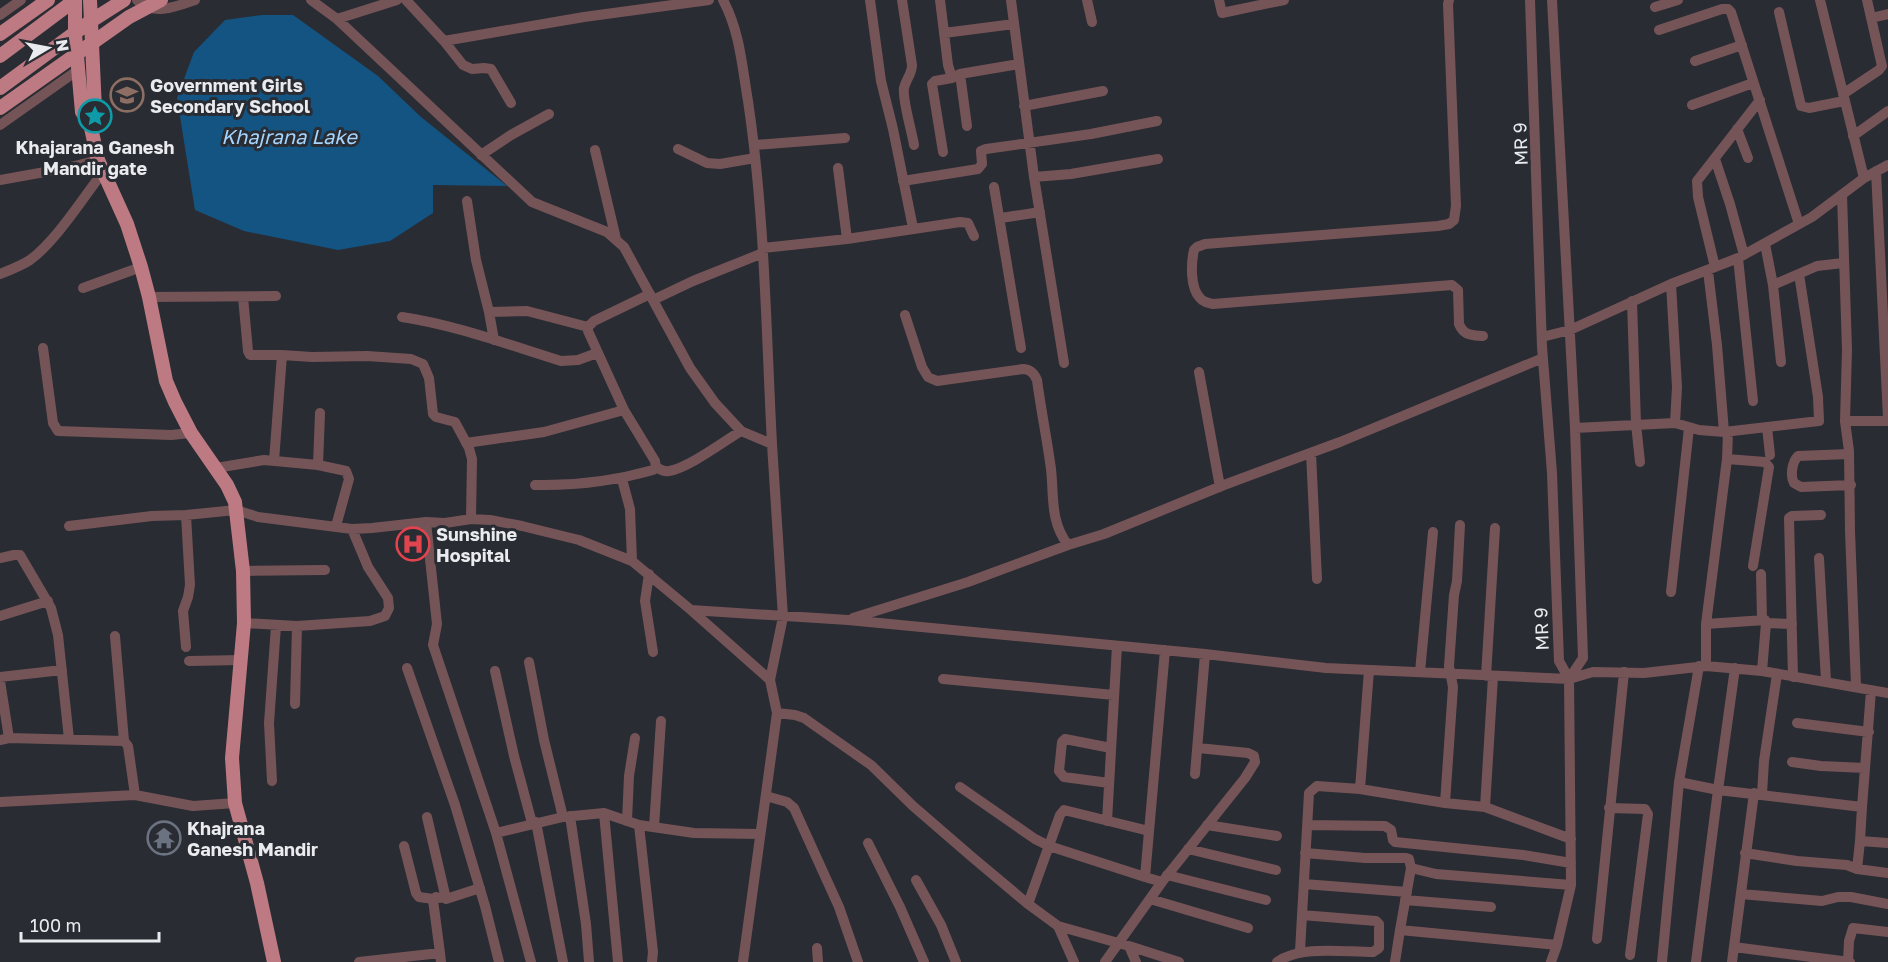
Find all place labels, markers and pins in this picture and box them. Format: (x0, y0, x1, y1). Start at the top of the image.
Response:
place label: Government Girls Secondary School (150, 74, 310, 117)
school or university icon: Government Girls Secondary School (109, 77, 145, 113)
place icon: Khajarana Ganesh Mandir gate (77, 98, 113, 134)
place label: Khajarana Ganesh Mandir gate (16, 136, 175, 179)
place label: Sunshine Hospital (436, 523, 517, 566)
hospital icon: Sunshine Hospital (395, 526, 431, 562)
place label: Khajrana Ganesh Mandir (187, 817, 318, 860)
temple icon: Khajrana Ganesh Mandir (146, 820, 182, 856)

